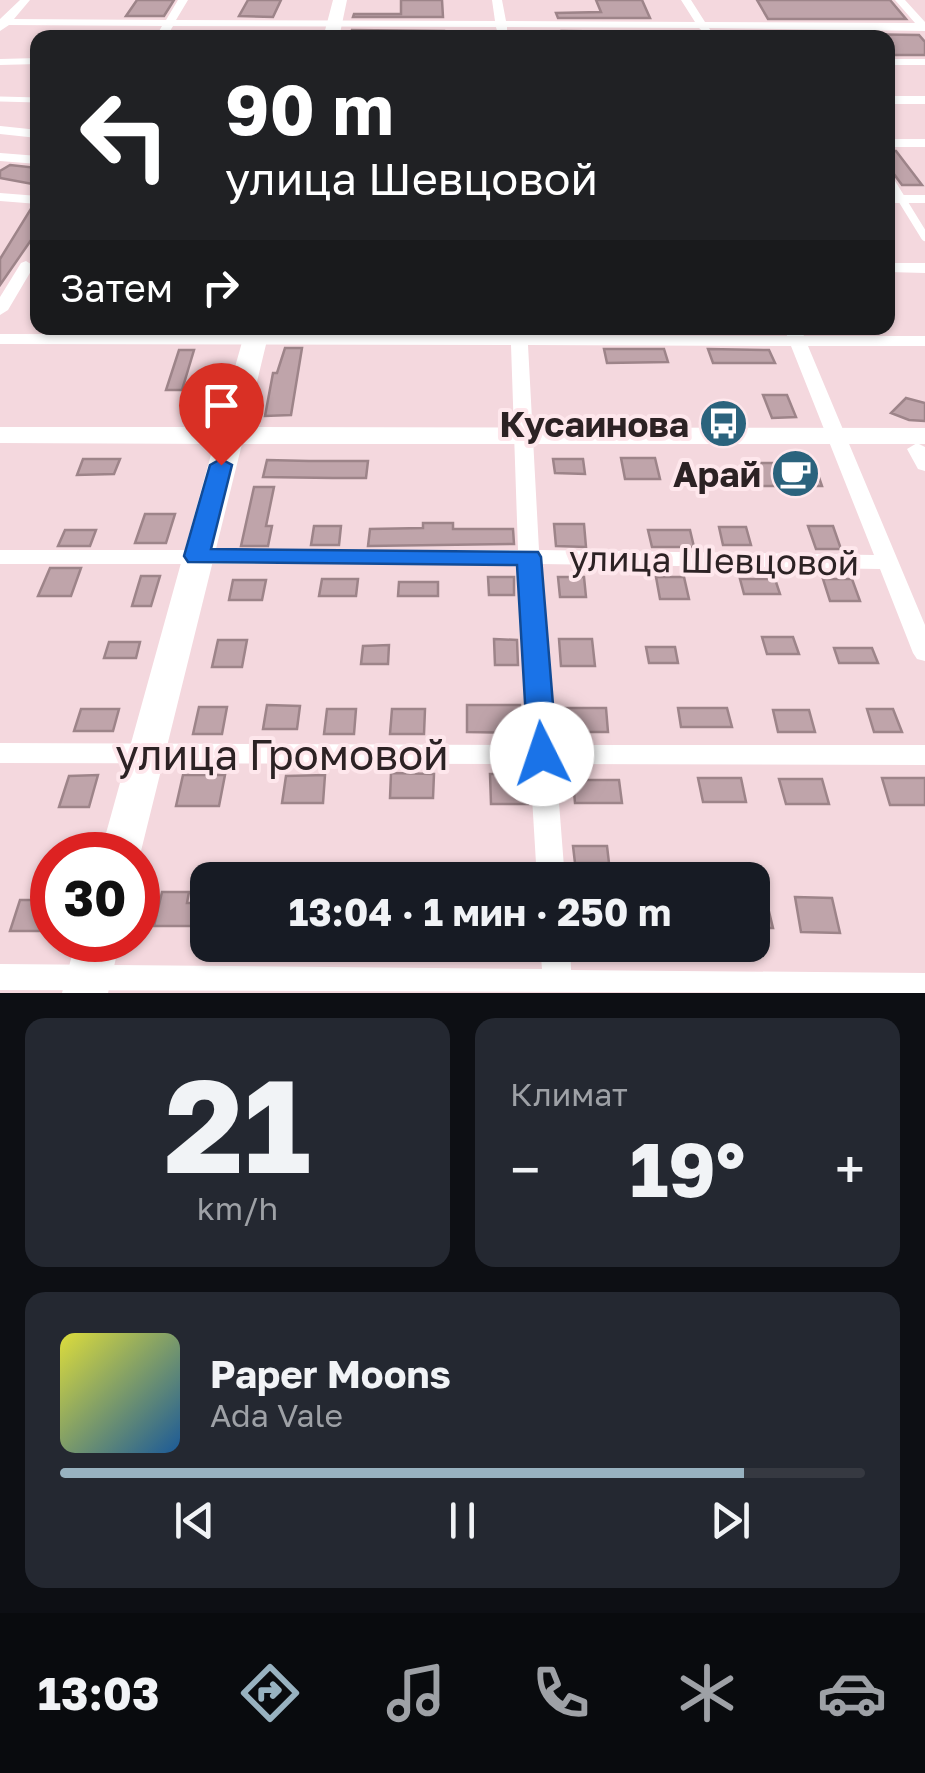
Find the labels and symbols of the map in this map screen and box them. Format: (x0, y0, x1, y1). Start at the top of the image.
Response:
pin (179, 363, 264, 466)
bus stop icon: Кусаинова (698, 398, 750, 450)
place label: Кусаинова (499, 403, 689, 445)
cafe icon: Арай (770, 448, 822, 500)
place label: Арай (673, 453, 761, 495)
street label: улица Шевцовой (569, 536, 859, 584)
position arrow (490, 702, 594, 806)
street label: улица Громовой (115, 729, 449, 779)
speed limit sign: 30 (30, 832, 160, 962)

